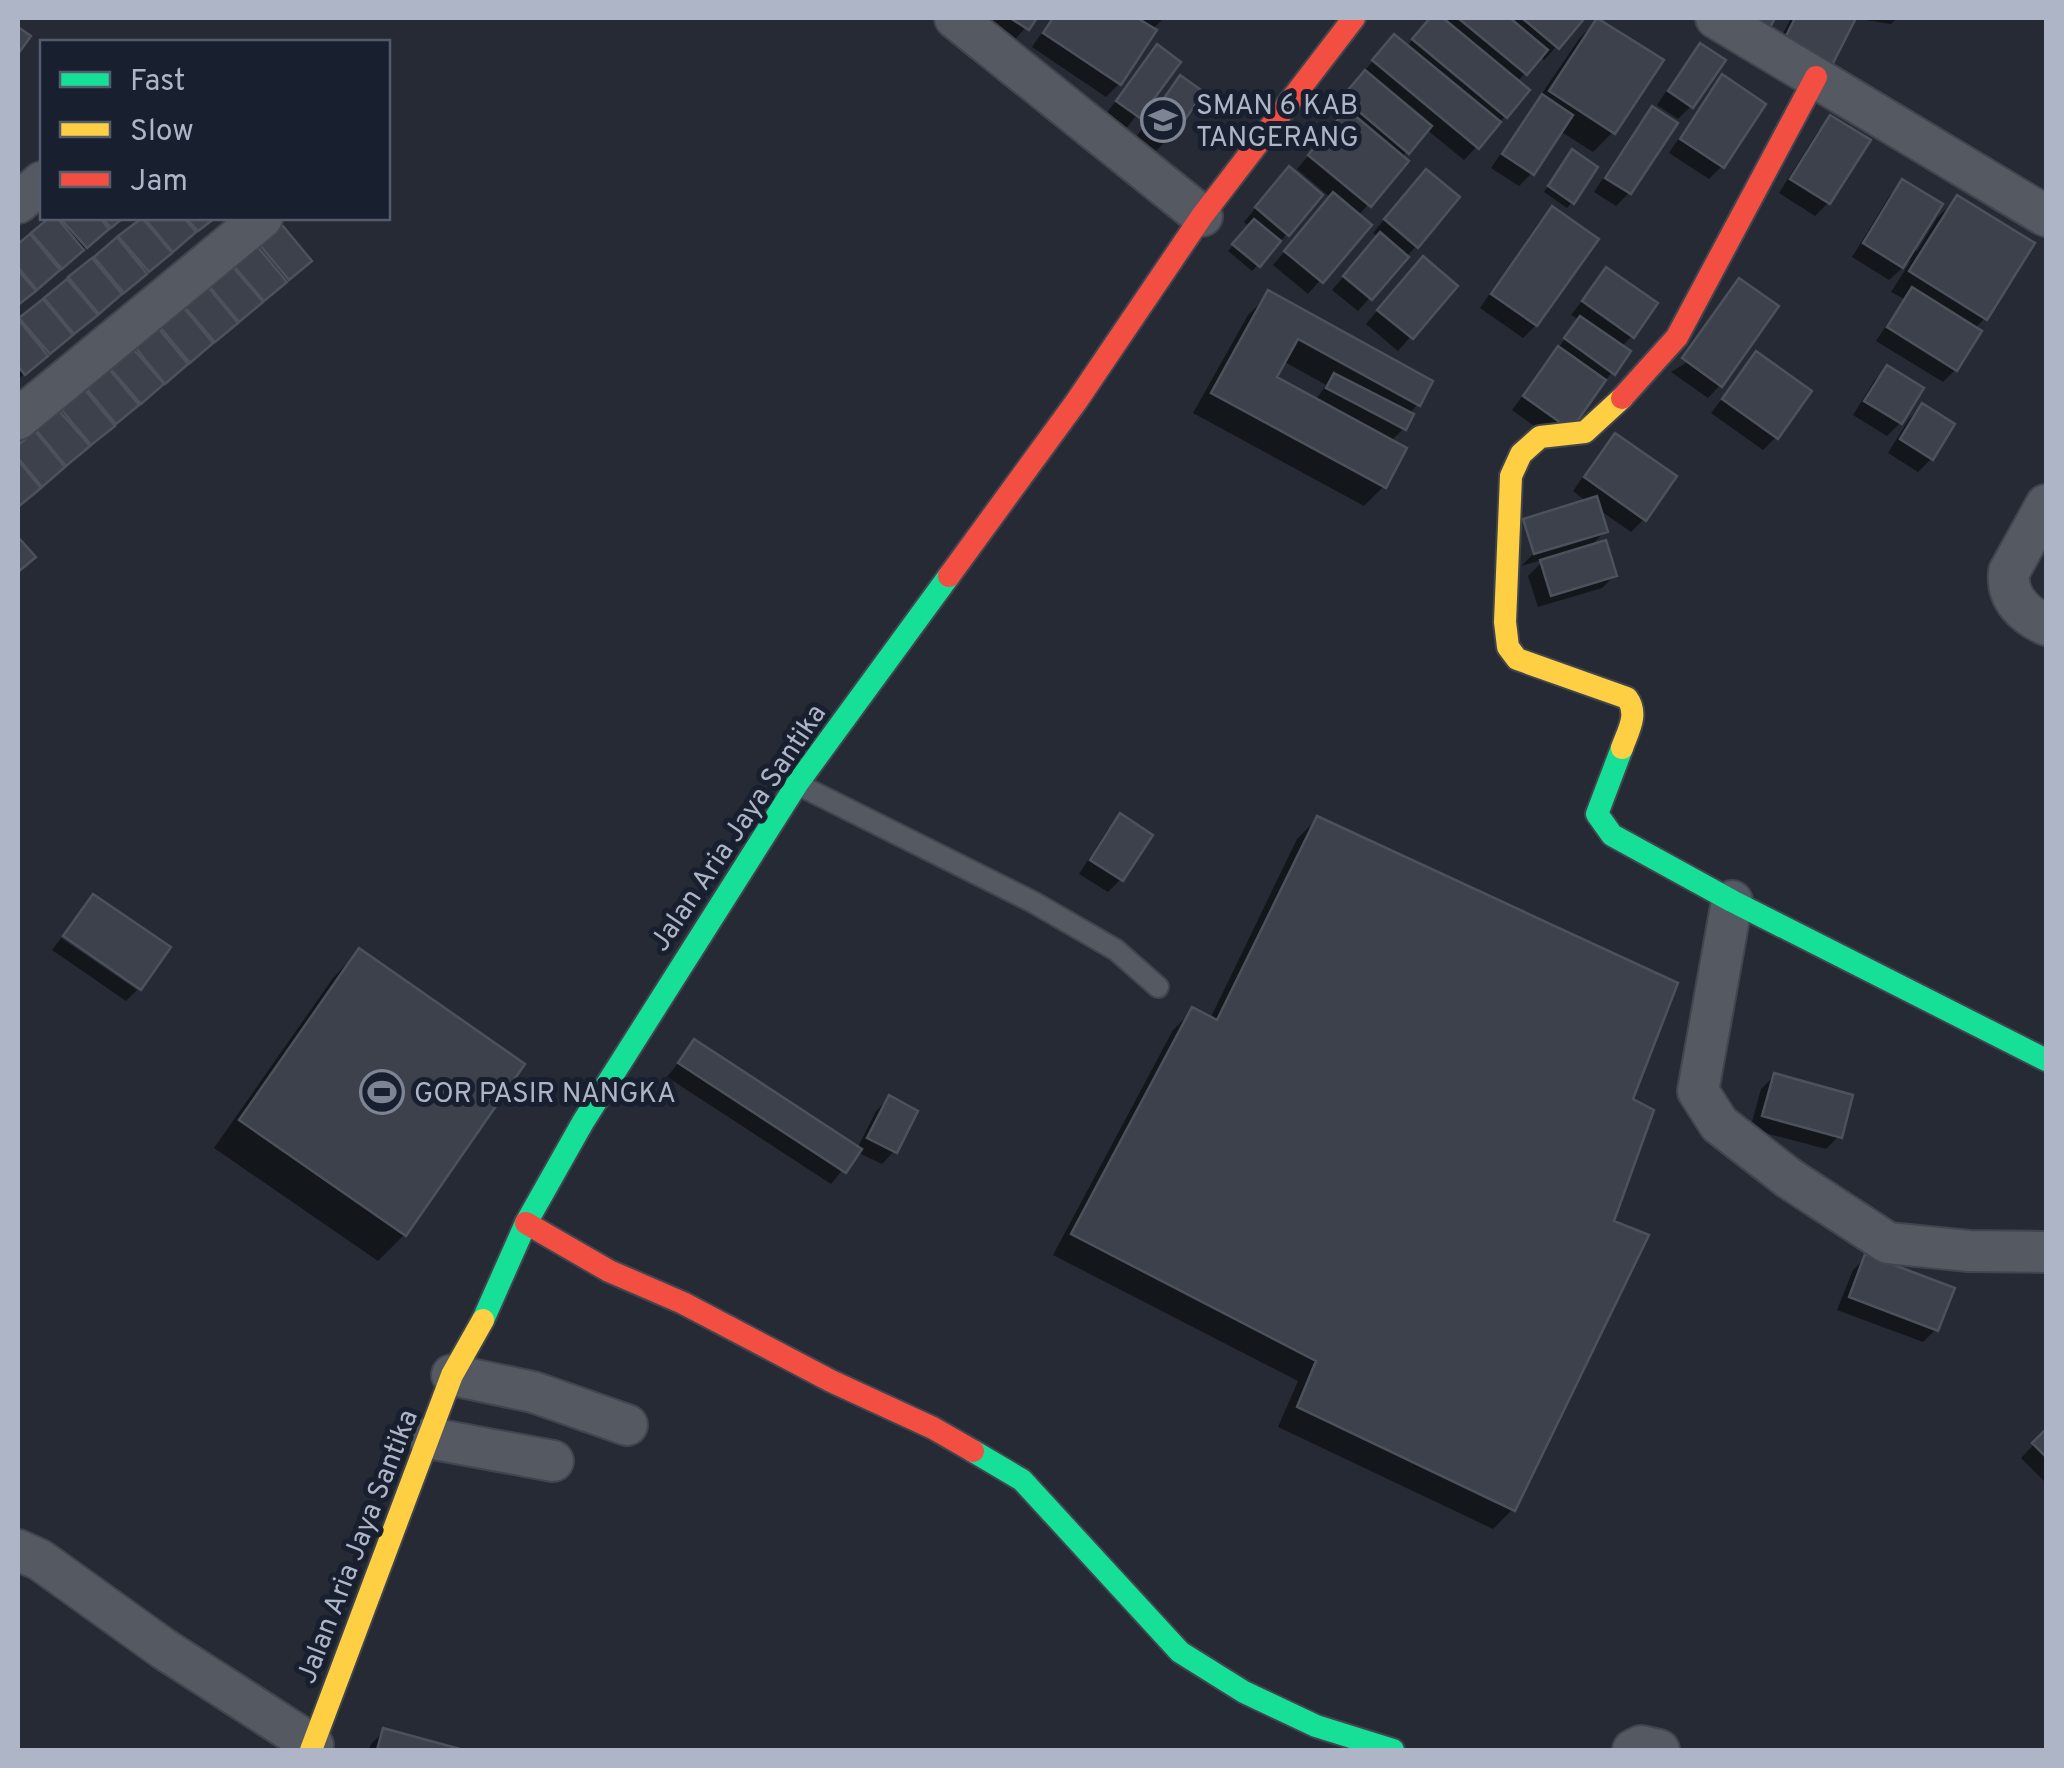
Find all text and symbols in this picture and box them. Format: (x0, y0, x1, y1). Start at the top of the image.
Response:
legend (40, 40, 390, 220)
text: Fast (130, 64, 185, 101)
place label: SMAN 6 KAB TANGERANG (1196, 89, 1359, 157)
school or university icon: SMAN 6 KAB TANGERANG (1140, 97, 1186, 143)
text: Slow (130, 114, 194, 151)
text: Jam (130, 164, 188, 201)
street label: Jalan Aria Jaya Santika (643, 698, 836, 959)
sports icon: GOR PASIR NANGKA (359, 1069, 405, 1115)
place label: GOR PASIR NANGKA (414, 1077, 676, 1113)
street label: Jalan Aria Jaya Santika (290, 1405, 428, 1689)

